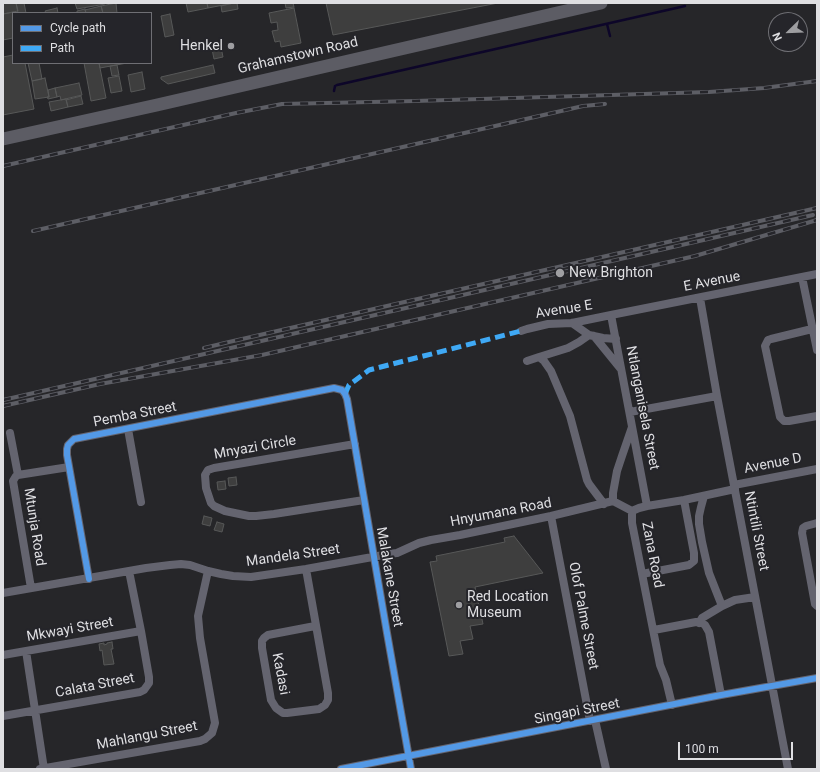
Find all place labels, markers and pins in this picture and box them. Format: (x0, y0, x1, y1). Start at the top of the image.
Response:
place label: Henkel (180, 38, 223, 54)
marker: Henkel (226, 41, 236, 51)
place label: New Brighton (569, 265, 653, 281)
marker: New Brighton (554, 267, 566, 279)
place label: Red Location Museum (467, 589, 549, 622)
marker: Red Location Museum (454, 600, 464, 610)

